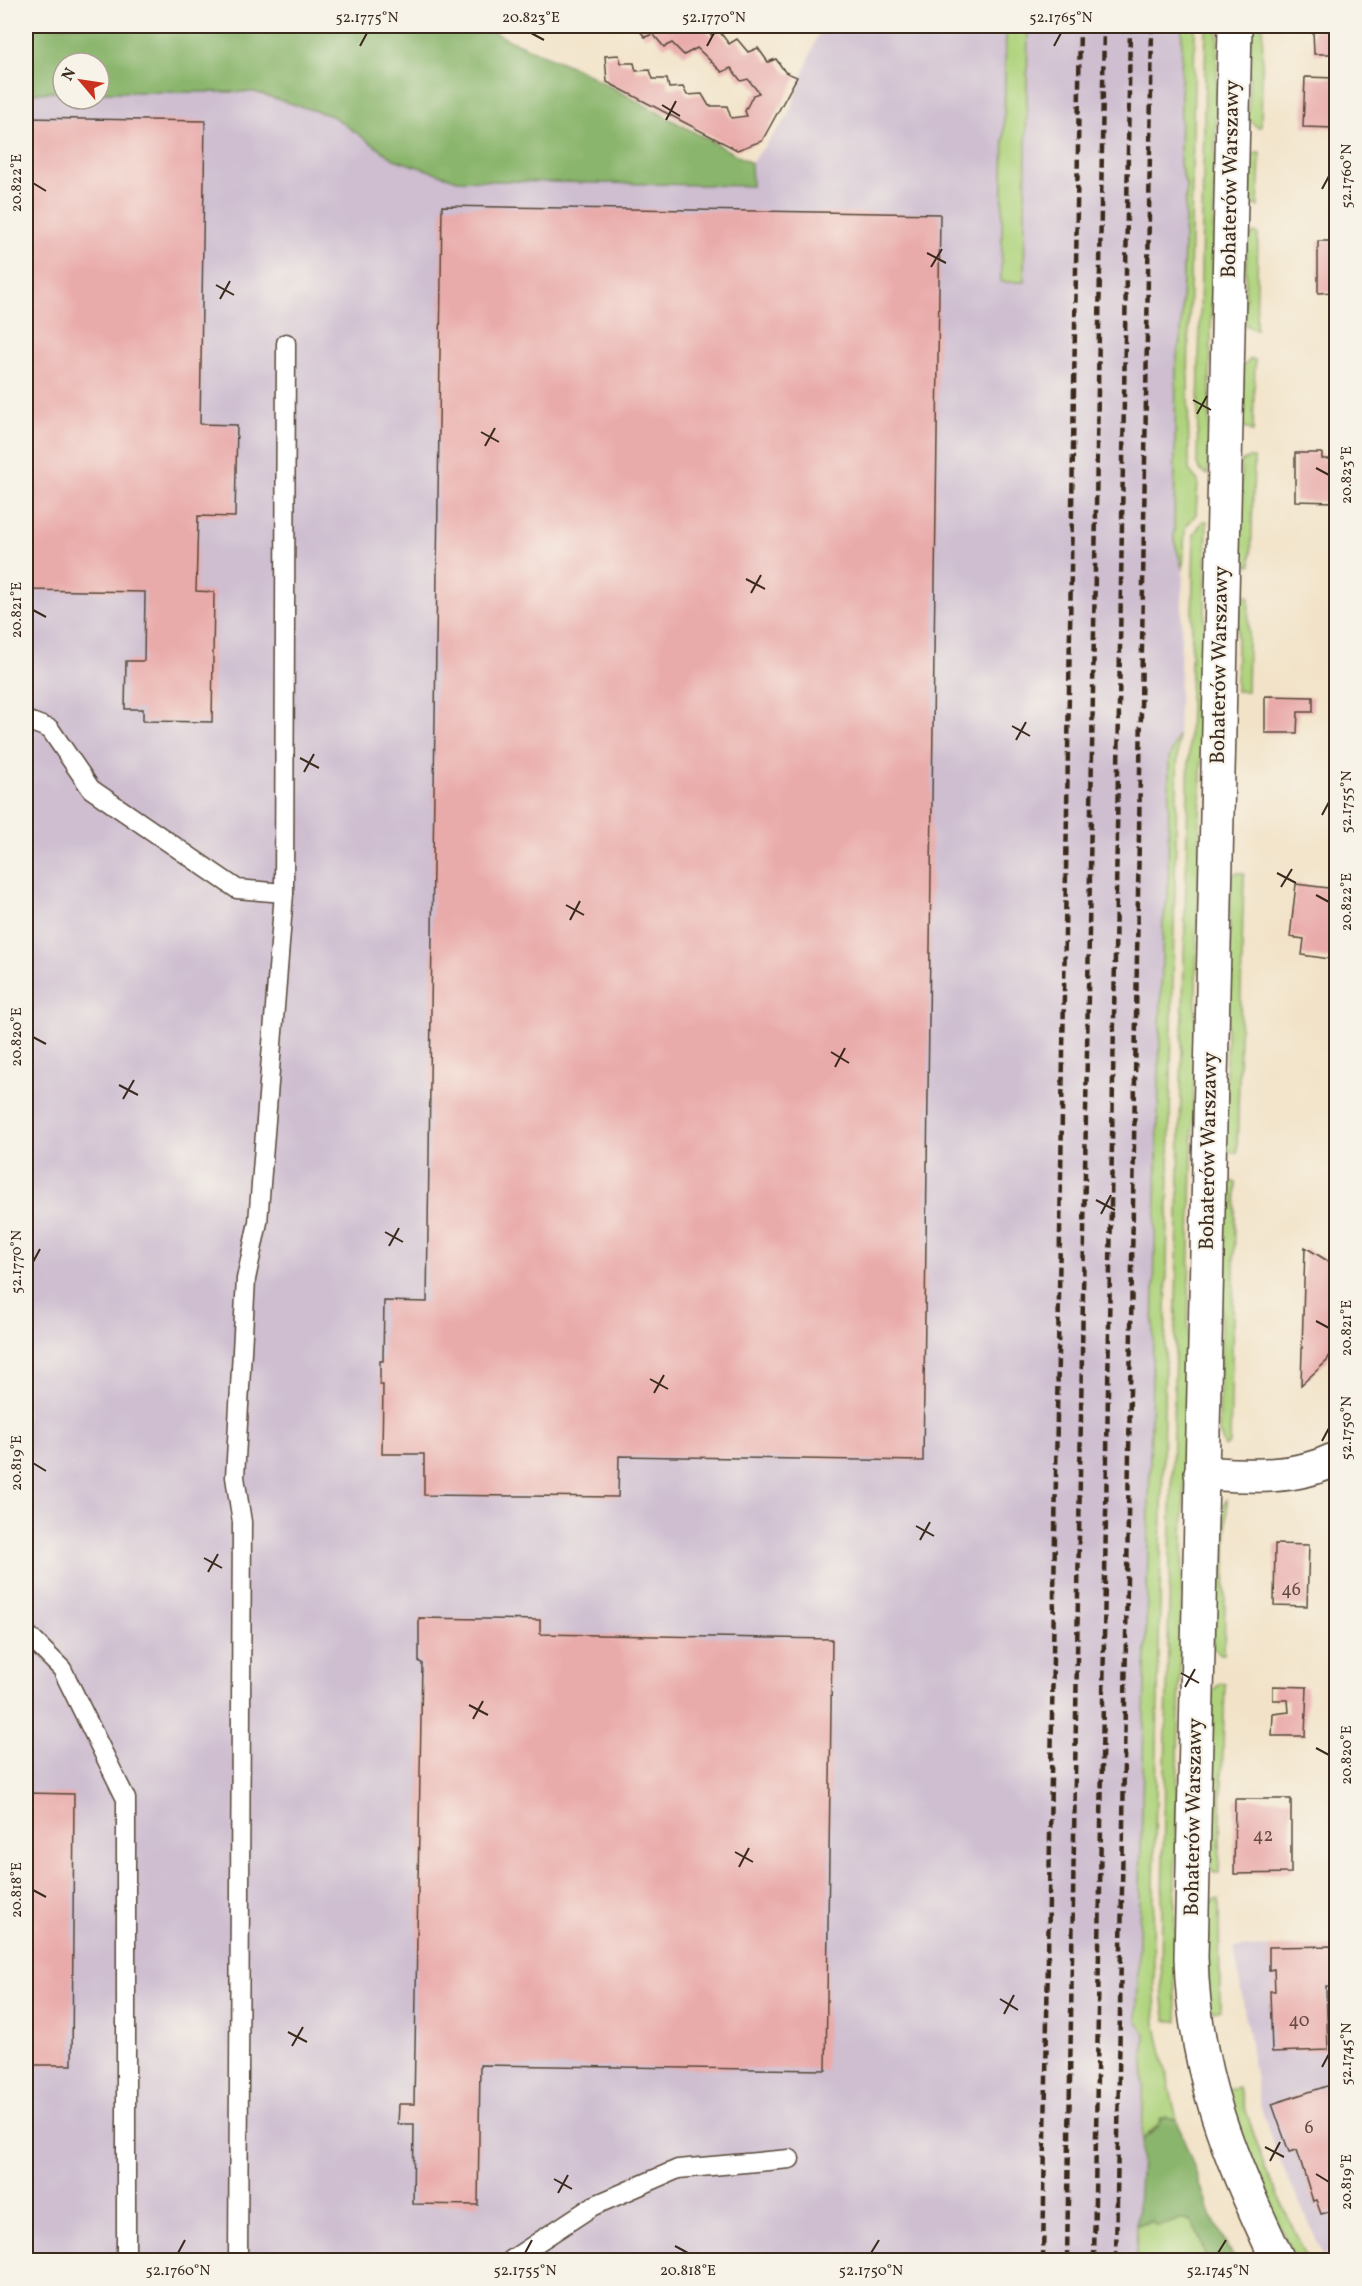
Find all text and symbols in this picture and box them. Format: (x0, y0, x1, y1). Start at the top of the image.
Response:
text: 52.1775°N (335, 8, 399, 29)
text: 20.823°E (502, 8, 560, 29)
text: 52.1770°N (682, 8, 746, 29)
text: 52.1765°N (1029, 8, 1093, 29)
north arrow (51, 51, 111, 111)
text: N (57, 64, 82, 85)
street label: Bohaterów Warszawy (1215, 79, 1247, 279)
text: 52.1760°N (1337, 144, 1358, 208)
text: 20.822°E (7, 154, 28, 212)
text: 20.823°E (1337, 446, 1358, 504)
street label: Bohaterów Warszawy (1204, 565, 1236, 765)
text: 20.821°E (7, 582, 28, 638)
text: 52.1755°N (1337, 770, 1358, 834)
text: 20.822°E (1337, 873, 1358, 931)
text: 20.820°E (7, 1007, 28, 1067)
street label: Bohaterów Warszawy (1193, 1051, 1225, 1251)
text: 52.1770°N (7, 1230, 28, 1294)
text: 20.821°E (1337, 1300, 1358, 1356)
text: 52.1750°N (1337, 1396, 1358, 1460)
text: 20.819°E (7, 1435, 28, 1491)
house number: 46 (1281, 1578, 1301, 1603)
street label: Bohaterów Warszawy (1178, 1717, 1210, 1917)
text: 20.820°E (1337, 1725, 1358, 1785)
house number: 42 (1253, 1824, 1273, 1849)
text: 20.818°E (7, 1862, 28, 1918)
house number: 40 (1288, 2009, 1310, 2034)
text: 52.1745°N (1337, 2023, 1358, 2085)
house number: 6 (1304, 2116, 1314, 2141)
text: 20.819°E (1337, 2154, 1358, 2210)
text: 52.1760°N (146, 2261, 210, 2282)
text: 52.1755°N (493, 2261, 557, 2282)
text: 20.818°E (660, 2261, 716, 2282)
text: 52.1750°N (839, 2261, 903, 2282)
text: 52.1745°N (1187, 2261, 1249, 2282)

